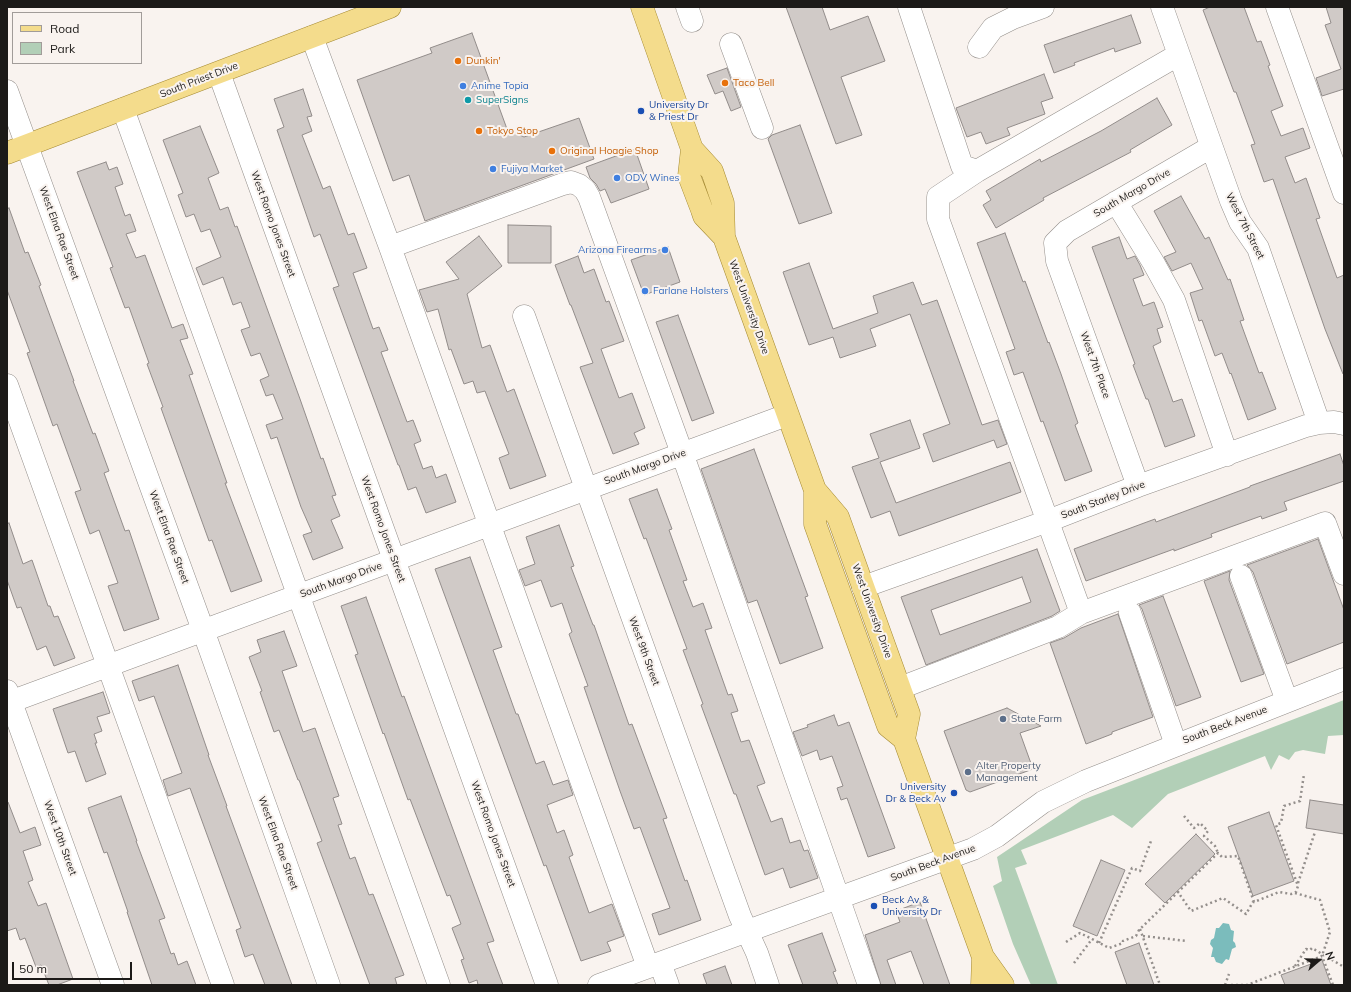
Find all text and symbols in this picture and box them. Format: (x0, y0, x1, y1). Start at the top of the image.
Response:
legend (12, 12, 142, 64)
text: Road (50, 21, 79, 36)
text: Park (50, 41, 75, 56)
place label: Dunkin' (466, 55, 501, 67)
marker: Dunkin' (453, 56, 463, 66)
street label: South Priest Drive (158, 60, 240, 100)
place label: Taco Bell (733, 77, 774, 89)
marker: Taco Bell (720, 78, 730, 88)
place label: Anime Topia (471, 80, 529, 92)
marker: Anime Topia (458, 81, 468, 91)
place label: SuperSigns (476, 94, 529, 106)
marker: SuperSigns (463, 95, 473, 105)
place label: University Dr & Priest Dr (649, 99, 709, 122)
marker: University Dr & Priest Dr (636, 106, 646, 116)
place label: Tokyo Stop (487, 125, 538, 137)
marker: Tokyo Stop (474, 126, 484, 136)
place label: Original Hoagie Shop (560, 145, 659, 157)
marker: Original Hoagie Shop (547, 146, 557, 156)
place label: Fujiya Market (501, 163, 563, 175)
marker: Fujiya Market (488, 164, 498, 174)
street label: South Margo Drive (1092, 166, 1172, 220)
street label: West Romo Jones Street (248, 169, 298, 279)
place label: ODV Wines (625, 172, 679, 184)
marker: ODV Wines (612, 173, 622, 183)
street label: West Elna Rae Street (37, 185, 81, 281)
street label: West 7th Street (1223, 191, 1267, 261)
place label: Arizona Firearms (578, 244, 657, 256)
marker: Arizona Firearms (660, 245, 670, 255)
street label: West University Drive (726, 258, 772, 356)
place label: Farlane Holsters (653, 285, 728, 297)
marker: Farlane Holsters (640, 286, 650, 296)
street label: West 7th Place (1077, 330, 1113, 400)
street label: South Margo Drive (602, 447, 688, 487)
street label: West Romo Jones Street (358, 474, 408, 584)
street label: South Starley Drive (1059, 478, 1147, 522)
street label: West Elna Rae Street (147, 489, 191, 585)
street label: South Margo Drive (298, 560, 384, 600)
street label: West University Drive (849, 562, 895, 660)
street label: West 9th Street (626, 615, 662, 687)
street label: South Beck Avenue (1181, 703, 1269, 747)
place label: State Farm (1011, 713, 1062, 725)
marker: State Farm (998, 714, 1008, 724)
place label: Alter Property Management (976, 760, 1041, 784)
marker: Alter Property Management (963, 767, 973, 777)
street label: West Romo Jones Street (468, 779, 518, 889)
place label: University Dr & Beck Av (886, 781, 946, 804)
marker: University Dr & Beck Av (949, 788, 959, 798)
street label: West Elna Rae Street (256, 795, 300, 891)
street label: West 10th Street (41, 799, 79, 877)
street label: South Beck Avenue (889, 842, 977, 884)
place label: Beck Av & University Dr (882, 894, 942, 918)
marker: Beck Av & University Dr (869, 901, 879, 911)
north arrow (1299, 940, 1339, 980)
text: N (1322, 950, 1338, 962)
scale bar (14, 954, 134, 980)
text: 50 m (19, 961, 47, 976)

